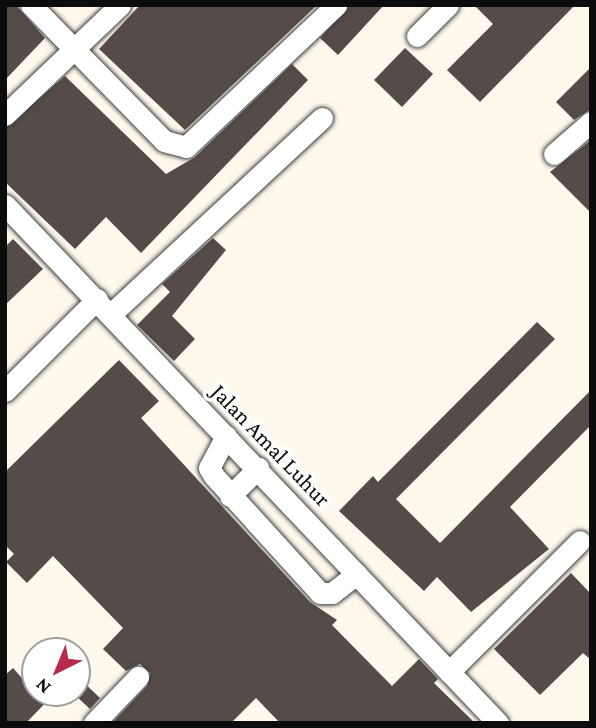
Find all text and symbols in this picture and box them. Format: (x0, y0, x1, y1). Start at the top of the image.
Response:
street label: Jalan Amal Luhur (206, 378, 336, 512)
north arrow (21, 637, 91, 707)
text: N (31, 674, 55, 698)

